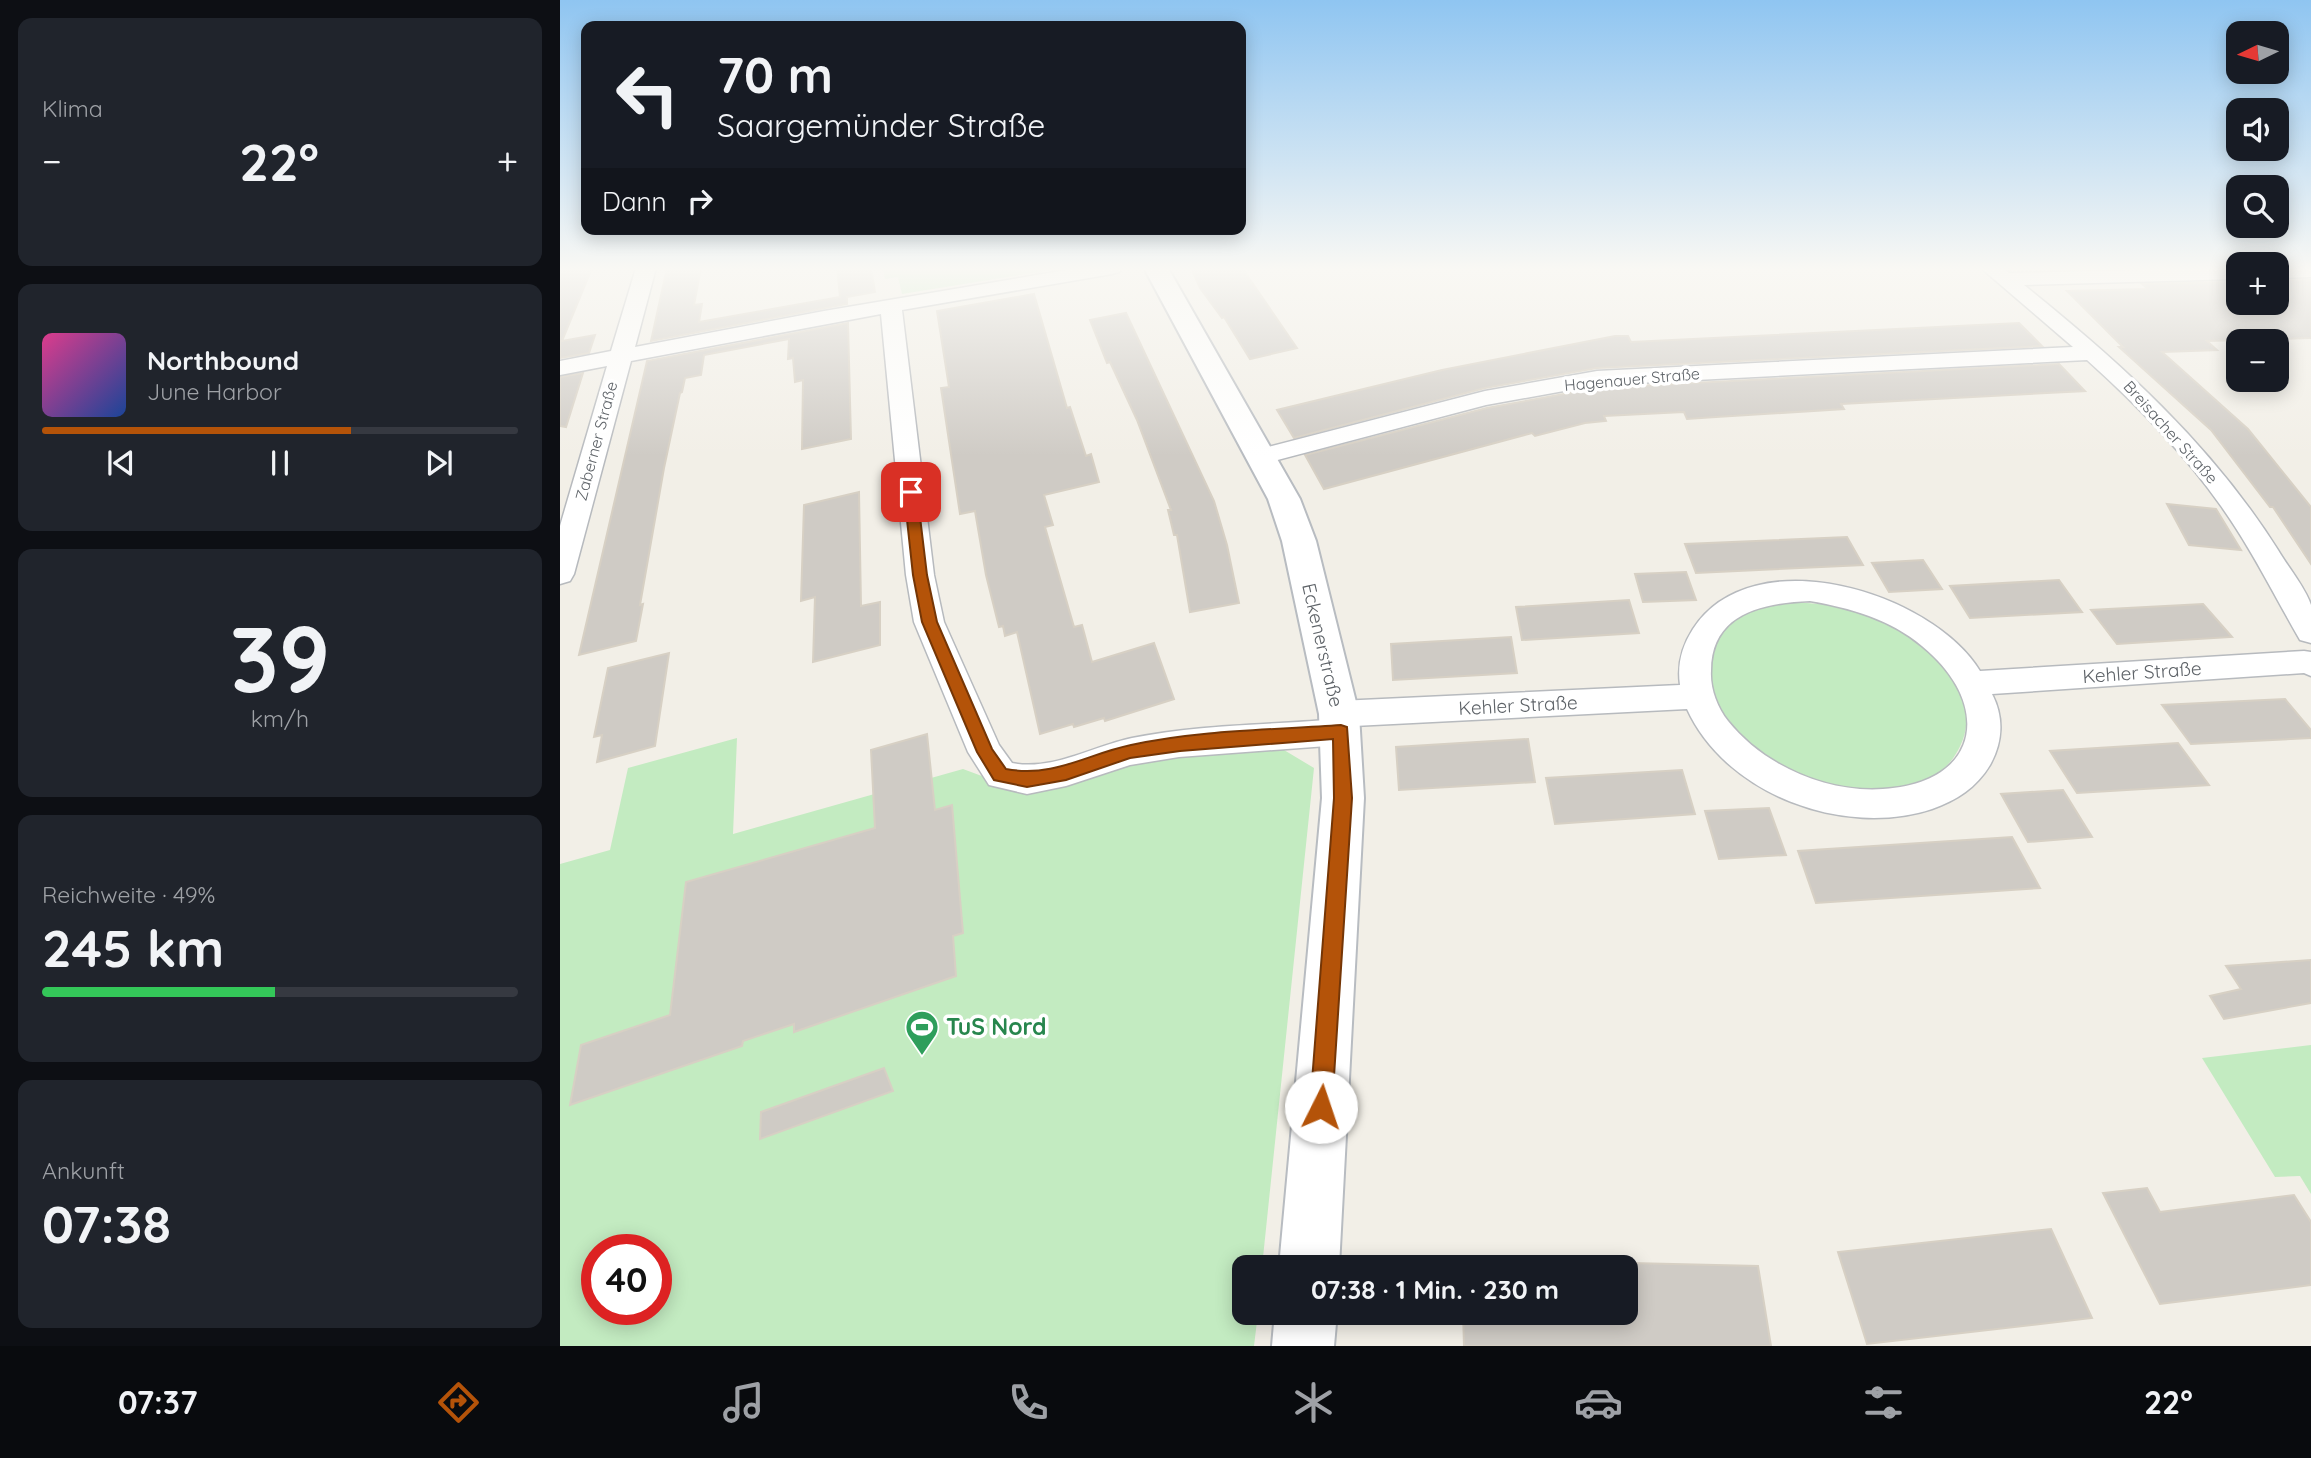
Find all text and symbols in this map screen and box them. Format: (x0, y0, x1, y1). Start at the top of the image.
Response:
north arrow (2226, 21, 2289, 84)
map controls (2226, 21, 2289, 392)
text: 70 m (717, 44, 833, 105)
icon: left (602, 49, 693, 140)
text: Klima (42, 94, 103, 123)
button: sound (2226, 98, 2289, 161)
text: Saargemünder Straße (717, 105, 1045, 145)
text: 22° (239, 129, 319, 194)
text: − (42, 137, 62, 185)
text: + (497, 137, 518, 185)
button: search (2226, 175, 2289, 238)
icon: right (681, 182, 719, 220)
text: Dann (602, 185, 667, 218)
button: + (2226, 252, 2289, 315)
button: − (2226, 329, 2289, 392)
text: Northbound (147, 344, 299, 377)
street label: Hagenauer Straße (1563, 363, 1701, 395)
street label: Breisacher Straße (2119, 376, 2223, 488)
text: June Harbor (147, 377, 282, 406)
street label: Zaberner Straße (570, 379, 622, 503)
icon: previous (102, 444, 140, 482)
icon: pause (261, 444, 299, 482)
icon: next (420, 444, 458, 482)
pin (881, 462, 941, 522)
icon: arrive (892, 473, 930, 511)
street label: Eckenerstraße (1297, 581, 1349, 709)
text: 39 (230, 601, 330, 715)
street label: Kehler Straße (2082, 656, 2202, 688)
street label: Kehler Straße (1458, 690, 1578, 720)
text: km/h (251, 704, 309, 733)
text: Reichweite · 49% (42, 880, 215, 909)
text: 245 km (42, 915, 224, 980)
sports icon: TuS Nord (903, 1008, 941, 1057)
place label: TuS Nord (946, 1012, 1047, 1041)
position arrow (1284, 1070, 1358, 1144)
text: Ankunft (42, 1156, 125, 1185)
text: 07:38 (42, 1191, 171, 1256)
speed limit sign: 40 (581, 1234, 672, 1325)
text: 07:38 · 1 Min. · 230 m (1311, 1273, 1559, 1306)
icon: directions (434, 1378, 483, 1427)
icon: music (719, 1378, 768, 1427)
icon: phone (1004, 1378, 1053, 1427)
icon: climate (1289, 1378, 1338, 1427)
icon: car (1574, 1378, 1623, 1427)
icon: filters (1859, 1378, 1908, 1427)
text: 07:37 (118, 1382, 197, 1422)
text: 22° (2144, 1382, 2193, 1422)

